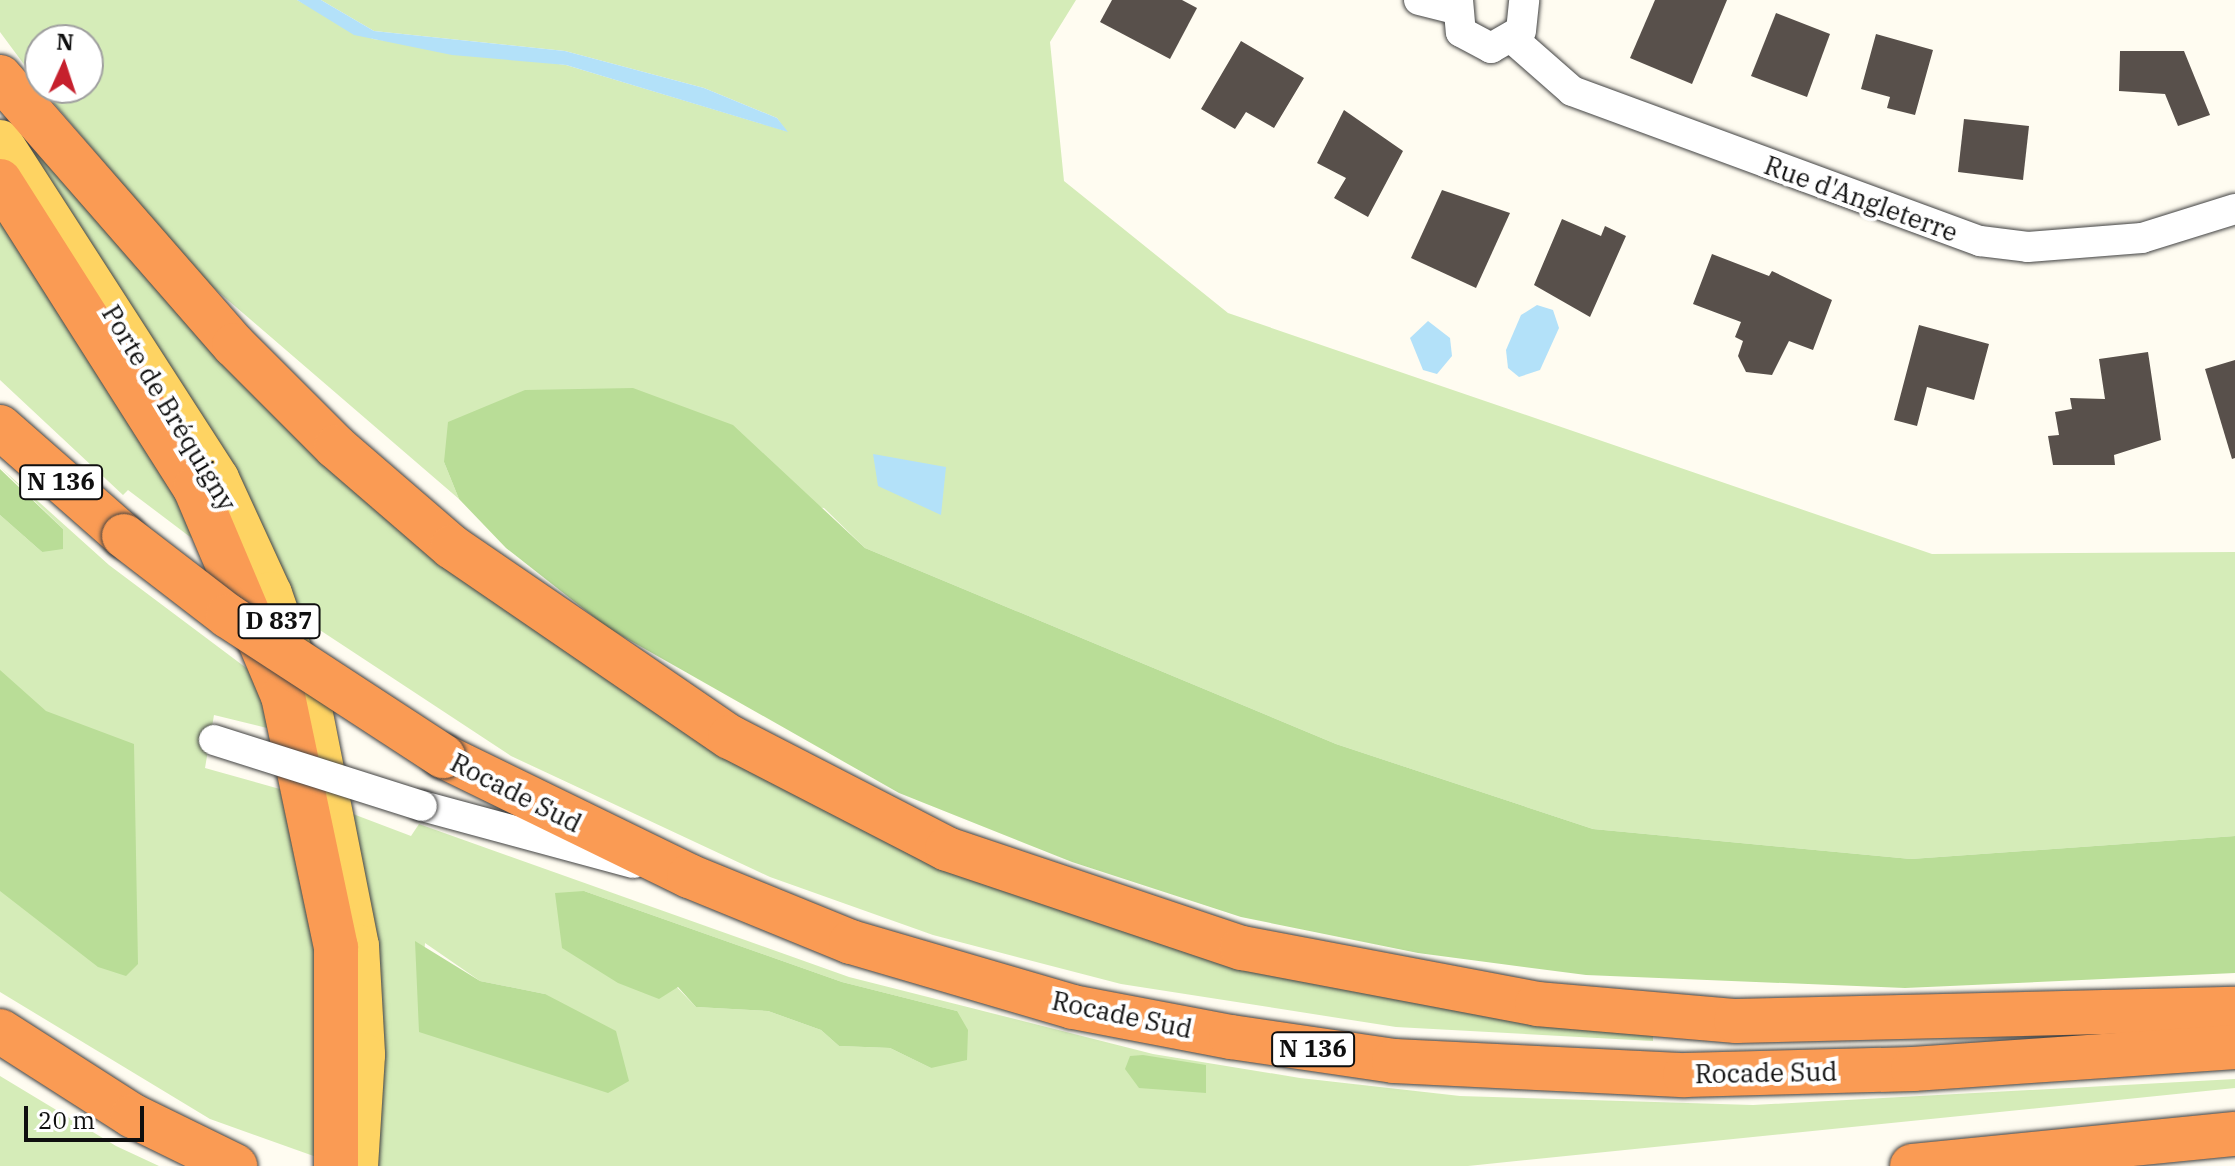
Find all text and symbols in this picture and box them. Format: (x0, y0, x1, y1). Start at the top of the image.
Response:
north arrow (24, 24, 104, 104)
text: N (56, 27, 75, 56)
street label: Rue d'Angleterre (1760, 150, 1962, 248)
street label: Porte de Bréquigny (95, 300, 243, 516)
road number: N 136 (19, 462, 103, 502)
road number: D 837 (237, 601, 321, 641)
street label: Rocade Sud (445, 747, 587, 839)
street label: Rocade Sud (1049, 985, 1195, 1045)
road number: N 136 (1271, 1029, 1355, 1069)
street label: Rocade Sud (1694, 1056, 1838, 1090)
scale bar (28, 1090, 148, 1140)
text: 20 m (38, 1104, 95, 1136)

